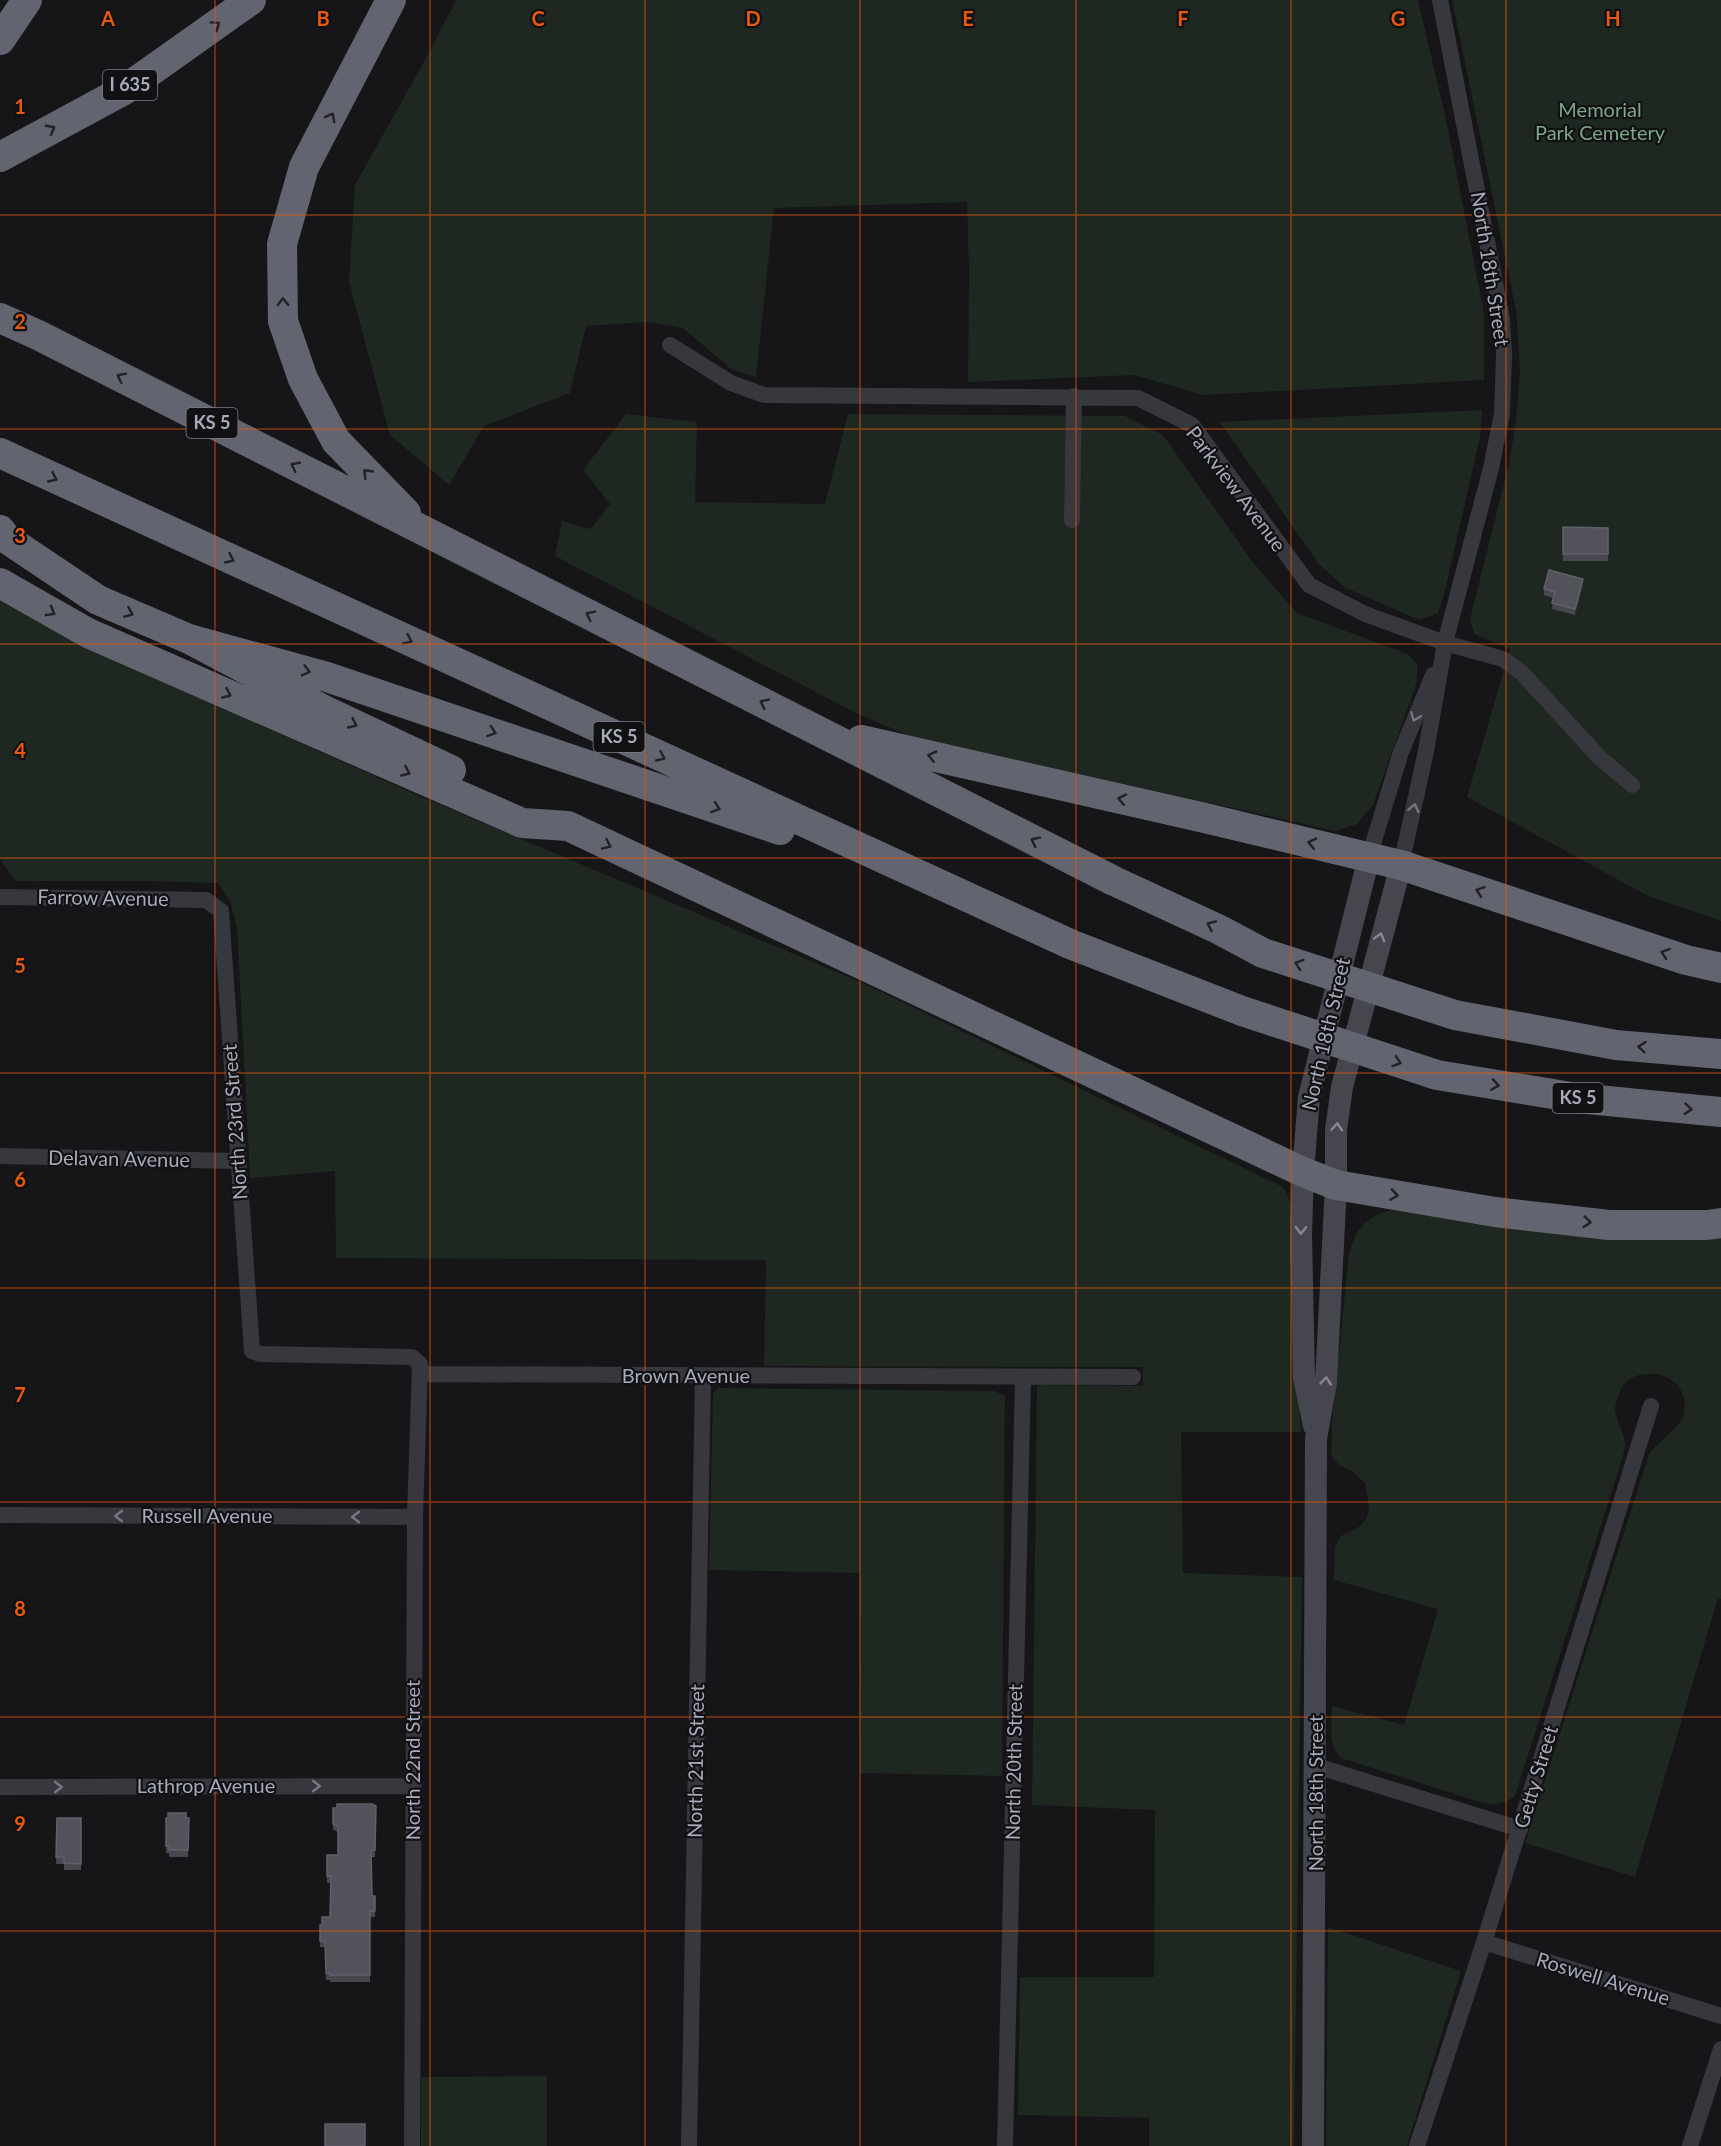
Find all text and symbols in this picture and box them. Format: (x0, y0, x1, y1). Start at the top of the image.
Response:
text: A (100, 6, 115, 30)
text: B (316, 6, 330, 30)
text: C (531, 6, 545, 30)
text: D (745, 6, 761, 30)
text: E (962, 6, 974, 30)
text: F (1177, 6, 1189, 30)
text: G (1391, 6, 1405, 30)
text: H (1605, 6, 1621, 30)
one-way arrow (209, 21, 220, 32)
road number: I 635 (103, 70, 157, 100)
text: 1 (14, 94, 26, 118)
park label: Memorial Park Cemetery (1535, 97, 1666, 144)
one-way arrow (324, 113, 335, 123)
one-way arrow (45, 125, 56, 136)
street label: North 18th Street (1467, 190, 1515, 348)
one-way arrow (276, 298, 289, 307)
text: 2 (14, 309, 26, 333)
one-way arrow (117, 373, 128, 385)
road number: KS 5 (186, 408, 238, 438)
street label: Parkview Avenue (1182, 421, 1292, 556)
one-way arrow (291, 461, 302, 473)
one-way arrow (363, 469, 374, 480)
one-way arrow (47, 470, 58, 482)
text: 3 (14, 523, 26, 547)
one-way arrow (224, 551, 235, 563)
one-way arrow (45, 605, 55, 616)
one-way arrow (122, 606, 133, 618)
one-way arrow (585, 611, 596, 622)
one-way arrow (401, 633, 412, 645)
one-way arrow (301, 664, 311, 676)
one-way arrow (221, 687, 232, 699)
one-way arrow (759, 699, 770, 710)
one-way arrow (1410, 711, 1423, 721)
one-way arrow (347, 716, 358, 728)
road number: KS 5 (594, 722, 644, 752)
one-way arrow (486, 725, 496, 738)
text: 4 (14, 738, 26, 762)
one-way arrow (655, 749, 666, 761)
one-way arrow (927, 750, 937, 763)
one-way arrow (400, 765, 411, 777)
one-way arrow (1117, 793, 1127, 806)
one-way arrow (710, 801, 721, 813)
one-way arrow (1406, 803, 1419, 813)
one-way arrow (601, 837, 612, 849)
one-way arrow (1031, 837, 1042, 848)
one-way arrow (1307, 837, 1317, 850)
street label: Farrow Avenue (37, 884, 169, 910)
one-way arrow (1475, 886, 1486, 899)
one-way arrow (1206, 921, 1217, 933)
one-way arrow (1373, 932, 1386, 942)
one-way arrow (1660, 948, 1670, 960)
text: 5 (14, 953, 26, 977)
street label: North 18th Street (1296, 955, 1354, 1113)
one-way arrow (1294, 959, 1305, 972)
one-way arrow (1637, 1041, 1646, 1054)
street label: North 23rd Street (217, 1043, 251, 1201)
one-way arrow (1391, 1055, 1402, 1067)
one-way arrow (1490, 1078, 1500, 1091)
road number: KS 5 (1552, 1083, 1604, 1113)
one-way arrow (1684, 1102, 1693, 1115)
one-way arrow (1330, 1122, 1343, 1131)
street label: Delavan Avenue (48, 1145, 190, 1171)
text: 6 (14, 1167, 26, 1191)
one-way arrow (1388, 1188, 1398, 1201)
one-way arrow (1582, 1215, 1591, 1228)
one-way arrow (1295, 1226, 1307, 1235)
street label: Brown Avenue (622, 1363, 750, 1387)
one-way arrow (1319, 1377, 1332, 1386)
text: 7 (14, 1382, 26, 1406)
street label: Russell Avenue (141, 1503, 273, 1527)
one-way arrow (115, 1510, 124, 1522)
one-way arrow (352, 1511, 361, 1523)
text: 8 (14, 1596, 26, 1620)
street label: North 22nd Street (400, 1680, 424, 1840)
street label: North 21st Street (682, 1684, 708, 1838)
street label: North 20th Street (1000, 1684, 1026, 1840)
street label: North 18th Street (1303, 1715, 1327, 1871)
street label: Getty Street (1508, 1722, 1562, 1831)
street label: Lathrop Avenue (137, 1773, 275, 1797)
one-way arrow (54, 1780, 63, 1793)
one-way arrow (312, 1780, 321, 1792)
text: 9 (14, 1811, 26, 1835)
street label: Roswell Avenue (1534, 1946, 1673, 2010)

